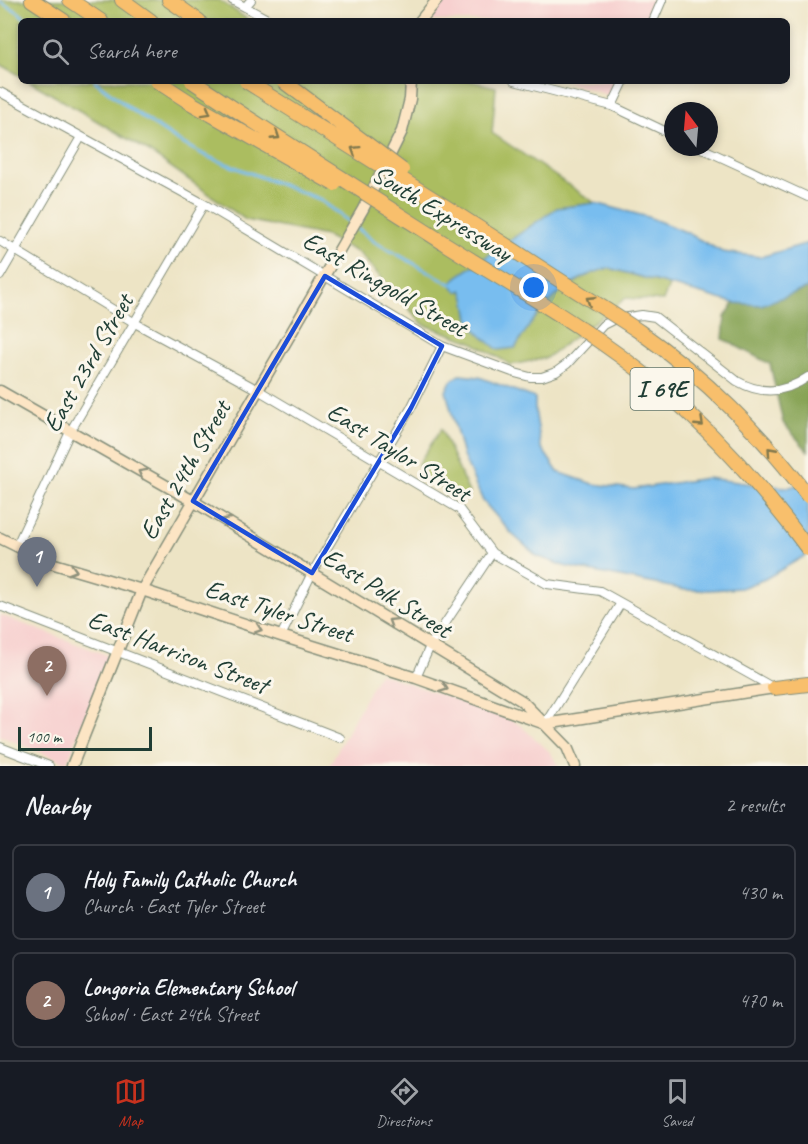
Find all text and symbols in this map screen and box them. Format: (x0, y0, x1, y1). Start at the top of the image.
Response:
search box (18, 18, 790, 84)
icon: search (39, 35, 72, 68)
text: Search here (87, 37, 177, 65)
north arrow (664, 102, 718, 156)
one-way arrow (200, 105, 211, 116)
one-way arrow (269, 129, 280, 140)
one-way arrow (351, 145, 361, 157)
street label: South Expressway (366, 157, 520, 270)
street label: East Ringgold Street (297, 224, 475, 345)
your location (519, 273, 548, 302)
street label: East 23rd Street (35, 286, 142, 438)
one-way arrow (586, 296, 597, 307)
road number: I 69E (630, 368, 694, 410)
street label: East 24th Street (132, 393, 239, 545)
street label: East Taylor Street (321, 395, 479, 511)
one-way arrow (693, 416, 704, 427)
one-way arrow (767, 448, 778, 458)
one-way arrow (138, 469, 148, 480)
one-way arrow (222, 517, 232, 528)
pin: 1 (18, 538, 57, 587)
street label: East Polk Street (317, 540, 460, 647)
one-way arrow (67, 562, 77, 575)
street label: East Tyler Street (201, 572, 359, 651)
street label: East Harrison Street (83, 603, 276, 703)
one-way arrow (388, 618, 398, 630)
one-way arrow (252, 621, 263, 634)
pin: 2 (28, 646, 66, 696)
one-way arrow (438, 681, 449, 694)
scale bar (18, 724, 152, 752)
text: 100 m (27, 727, 61, 747)
text: Nearby (24, 789, 89, 822)
text: 2 results (725, 793, 784, 818)
text: Holy Family Catholic Church (83, 866, 296, 894)
text: 1 (41, 880, 50, 905)
text: 430 m (739, 880, 782, 905)
text: Church · East Tyler Street (83, 894, 264, 919)
text: Longoria Elementary School (83, 974, 294, 1002)
text: 2 (41, 988, 50, 1013)
text: 470 m (739, 988, 782, 1013)
text: School · East 24th Street (83, 1002, 259, 1027)
tab: Map (114, 1075, 147, 1131)
tab: Directions (376, 1075, 432, 1131)
tab: Saved (661, 1075, 694, 1131)

